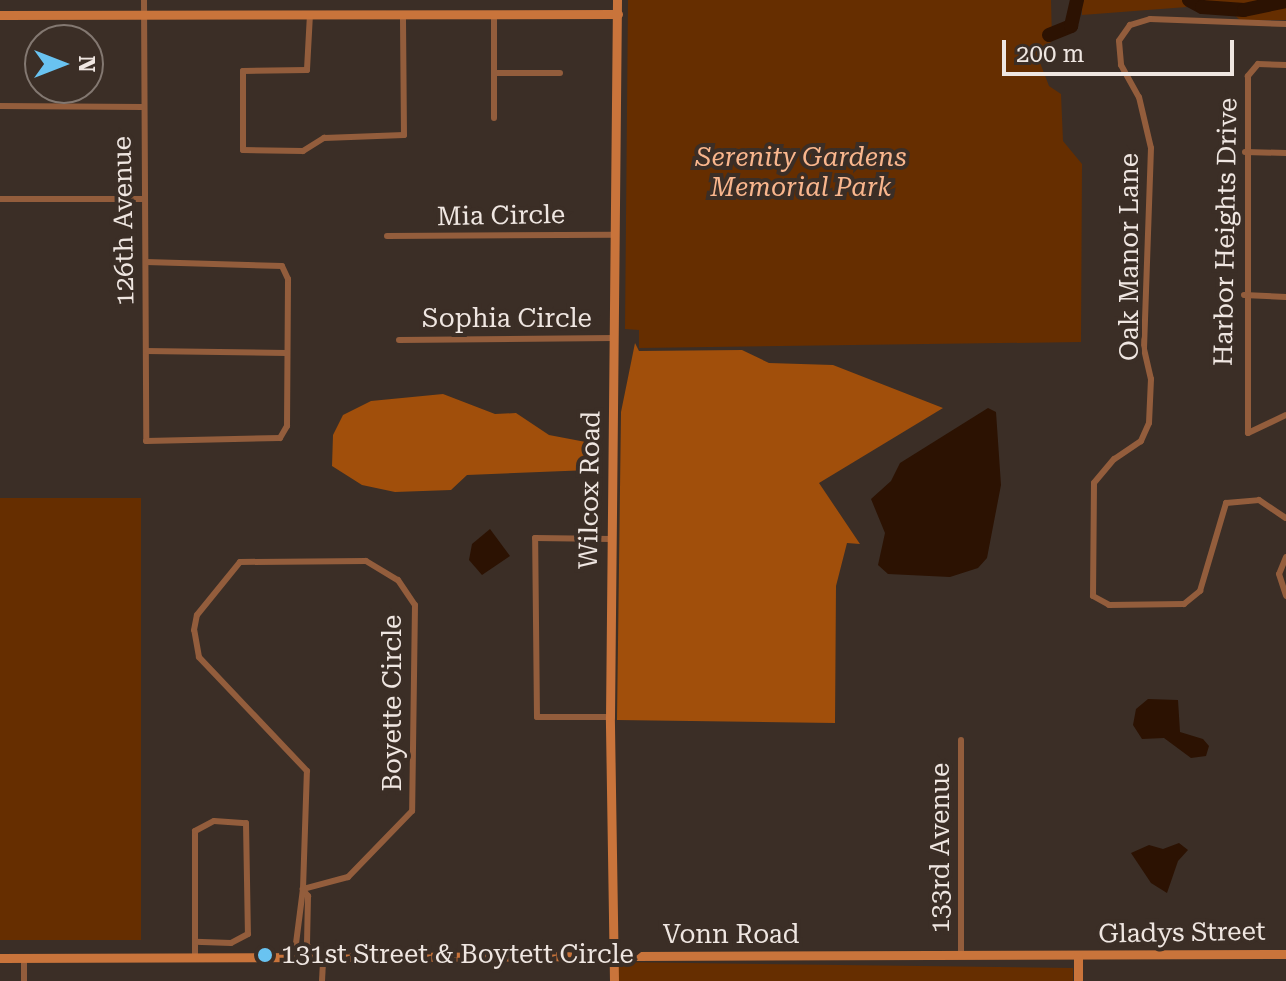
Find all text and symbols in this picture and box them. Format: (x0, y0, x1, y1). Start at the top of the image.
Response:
north arrow (24, 24, 104, 104)
scale bar (1006, 24, 1238, 74)
text: 200 m (1016, 40, 1084, 68)
text: N (74, 56, 99, 72)
street label: Harbor Heights Drive (1208, 98, 1244, 366)
street label: 126th Avenue (107, 136, 141, 306)
park label: Serenity Gardens Memorial Park (696, 142, 906, 204)
street label: Oak Manor Lane (1114, 153, 1146, 361)
street label: Mia Circle (437, 199, 565, 233)
street label: Sophia Circle (422, 303, 592, 335)
street label: Wilcox Road (573, 411, 607, 569)
street label: Boyette Circle (377, 615, 409, 791)
street label: 133rd Avenue (925, 763, 957, 933)
street label: Gladys Street (1098, 916, 1266, 950)
street label: Vonn Road (663, 919, 799, 951)
place label: 131st Street & Boytett Circle (281, 939, 634, 971)
marker: 131st Street & Boytett Circle (256, 946, 274, 964)

